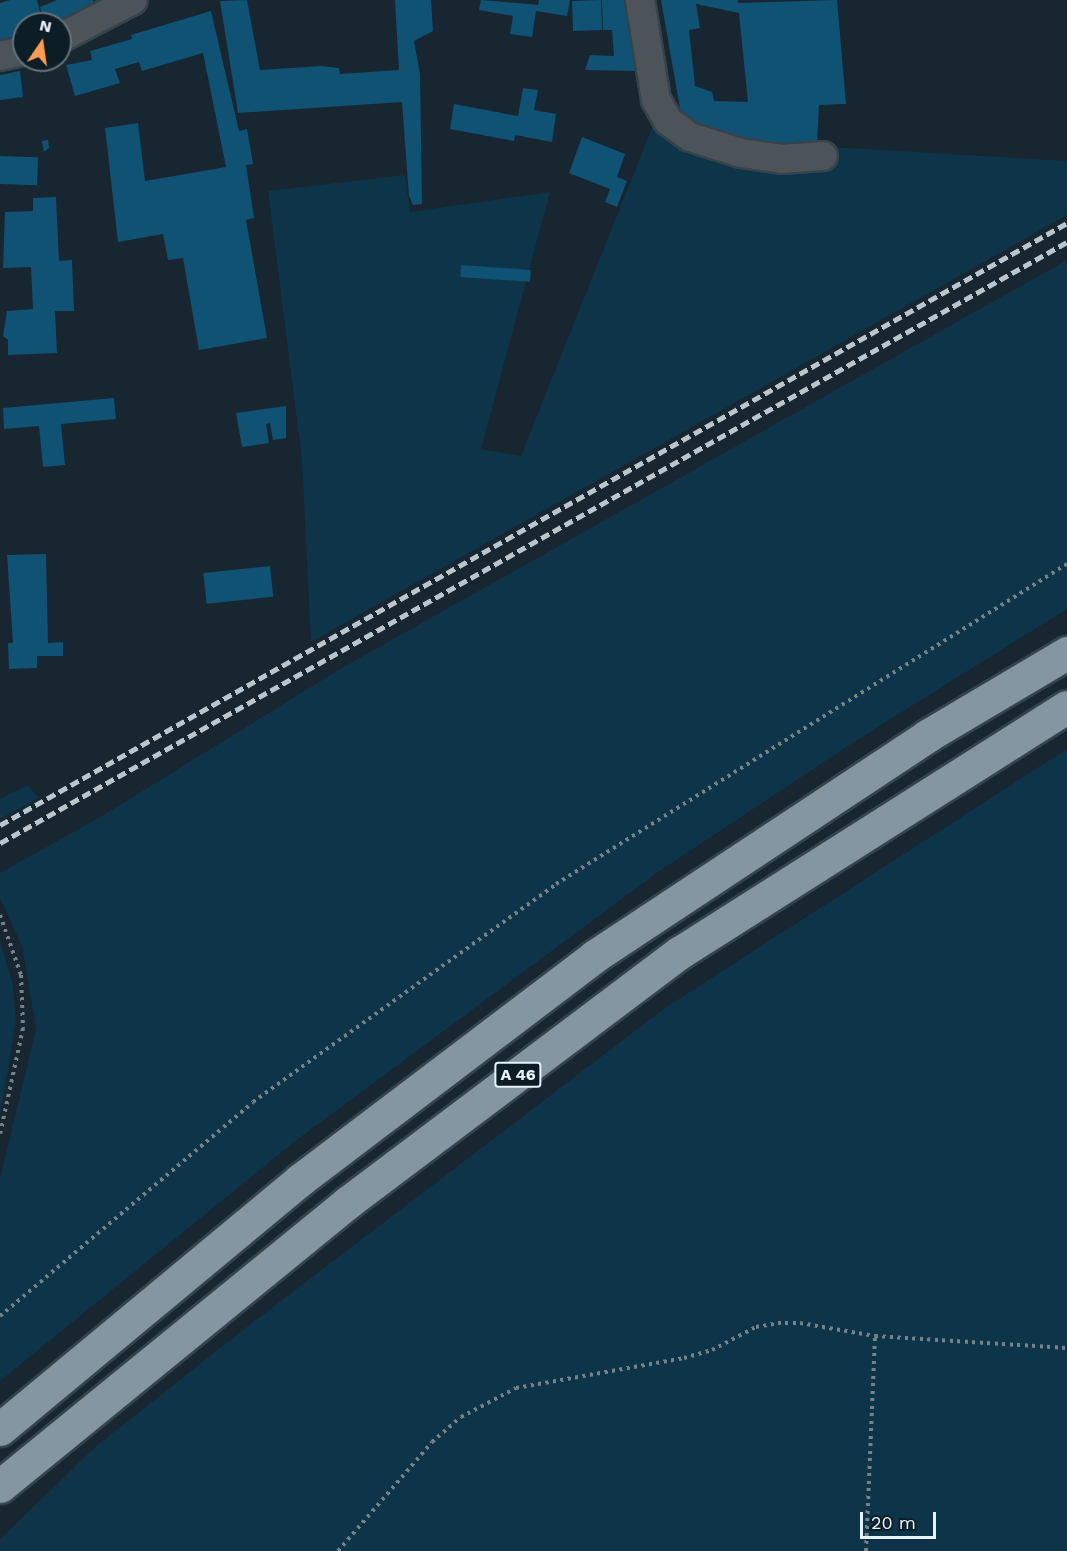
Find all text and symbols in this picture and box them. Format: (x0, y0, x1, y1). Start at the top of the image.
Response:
north arrow (12, 12, 72, 72)
text: N (38, 15, 54, 37)
road number: A 46 (494, 1062, 542, 1088)
scale bar (863, 1500, 940, 1538)
text: 20 m (871, 1512, 916, 1533)

